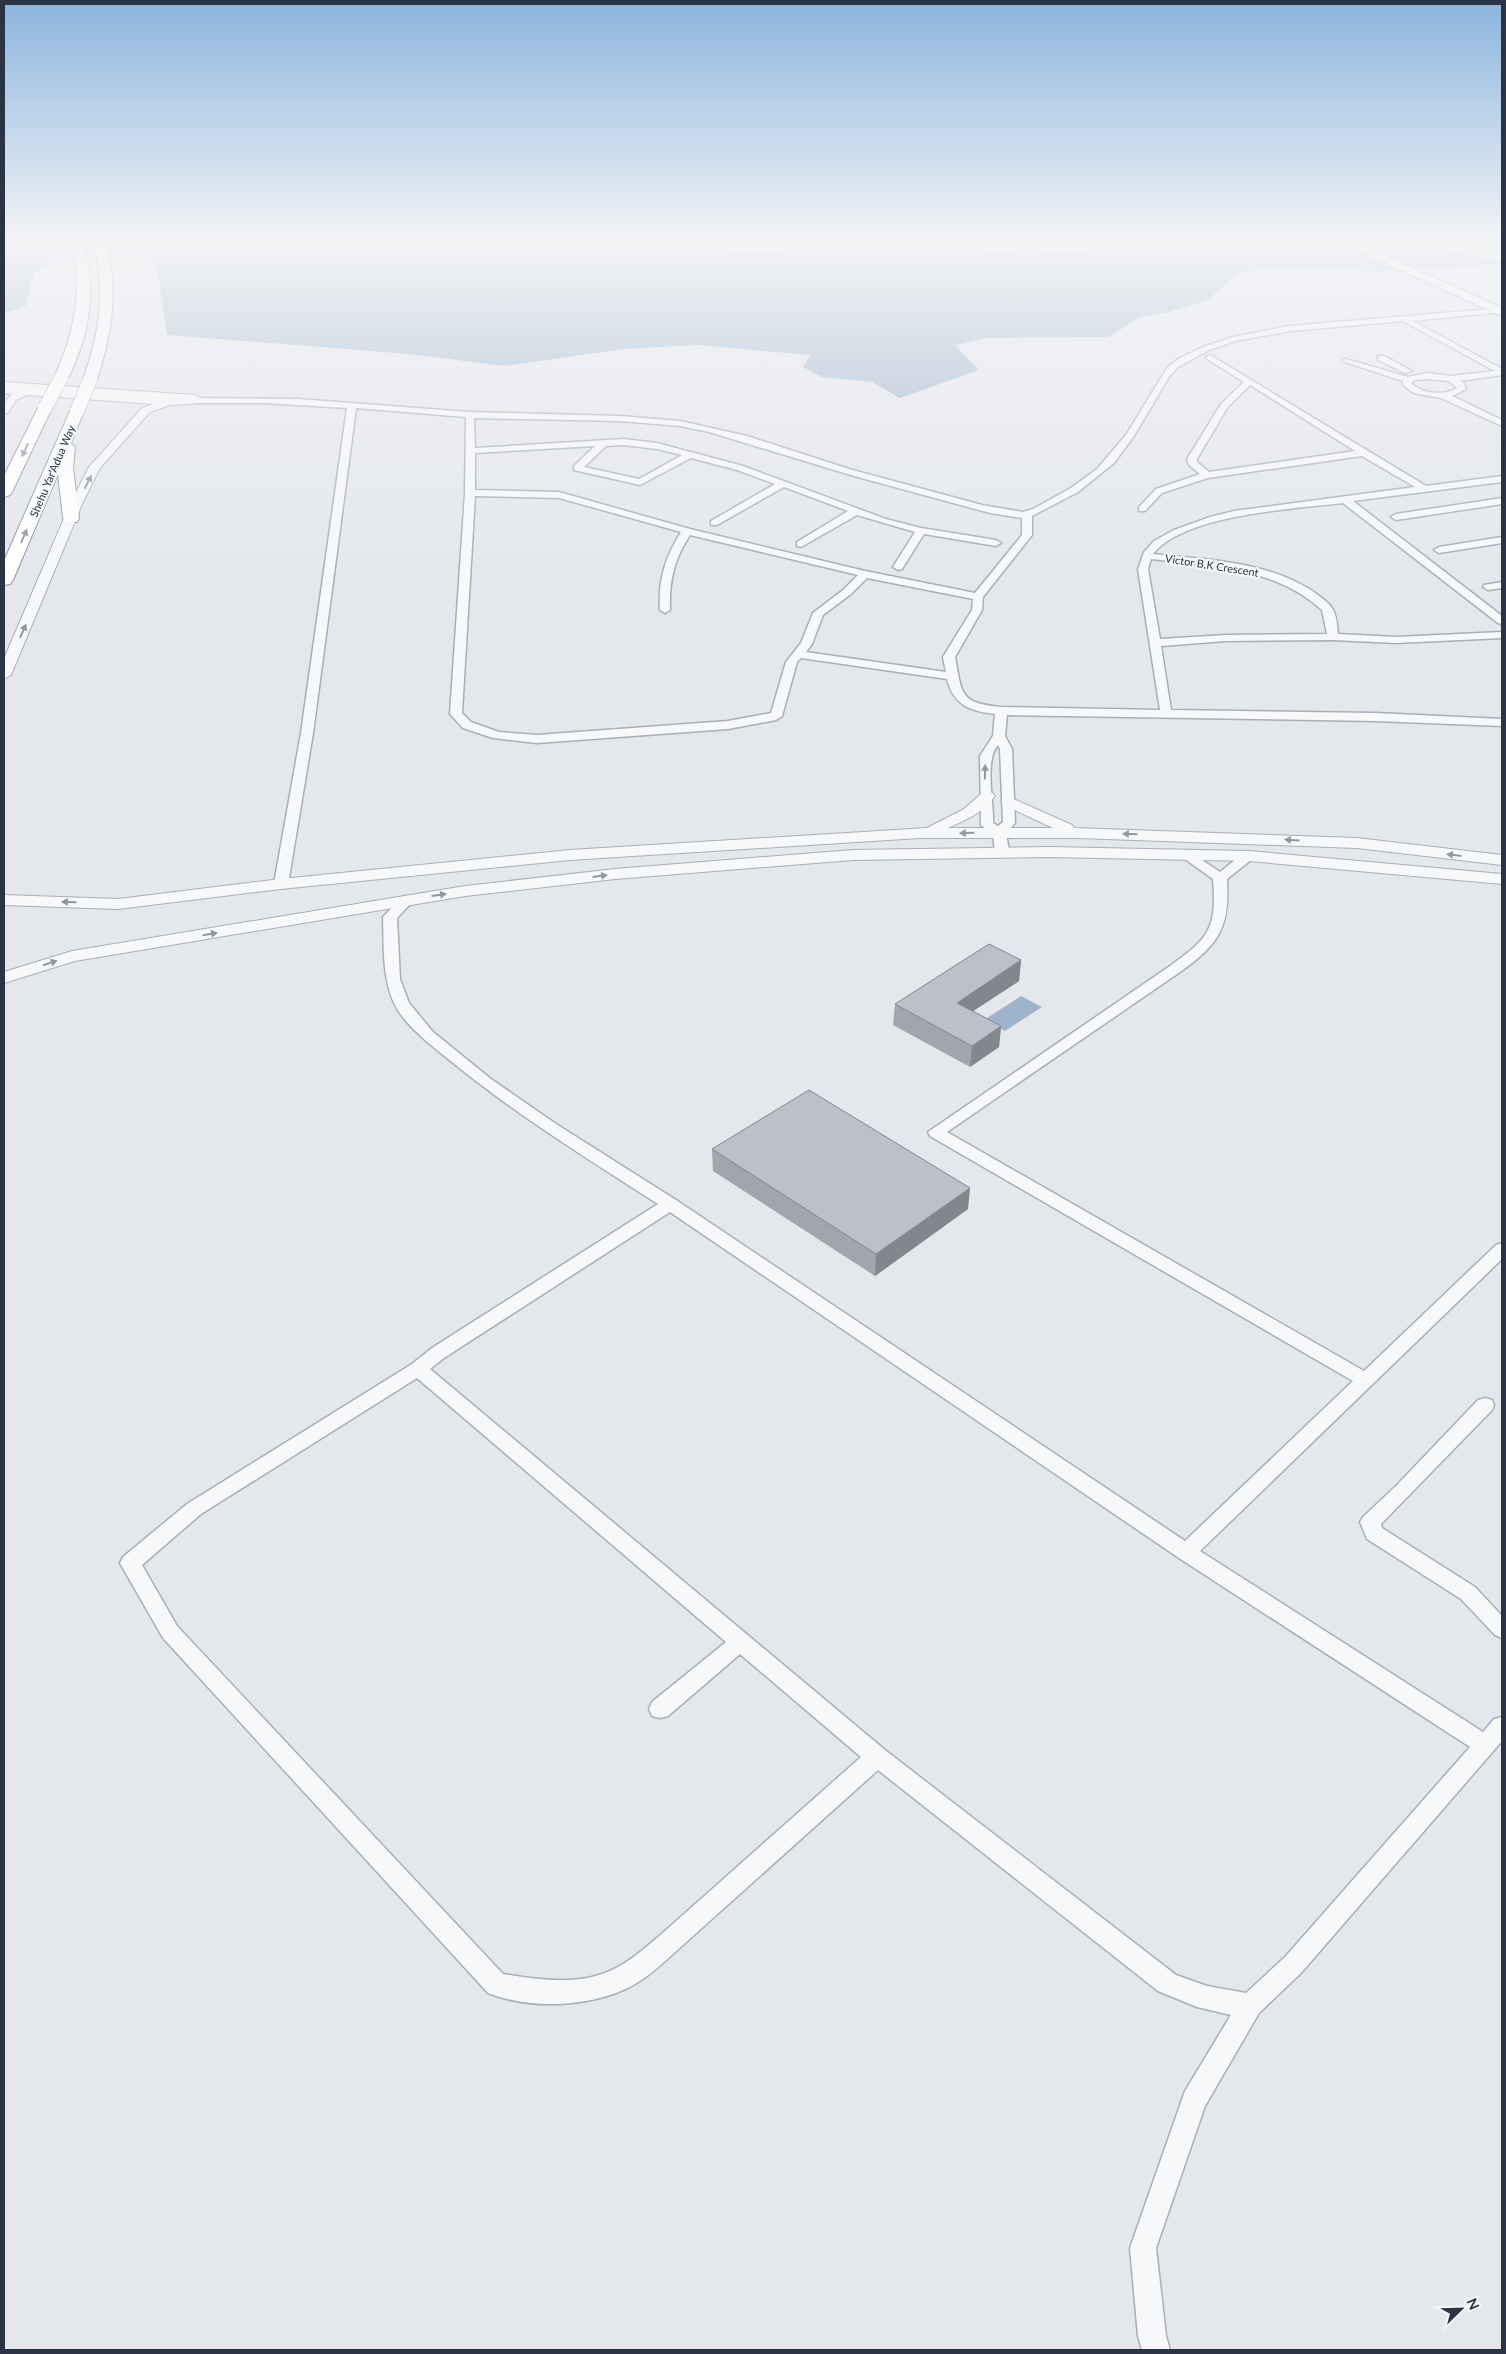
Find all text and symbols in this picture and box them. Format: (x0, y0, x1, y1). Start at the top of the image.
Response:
street label: Shehu Yar'Adua Way (27, 423, 77, 519)
one-way arrow (20, 443, 28, 457)
one-way arrow (84, 474, 92, 489)
one-way arrow (20, 529, 28, 543)
street label: Victor B.K Crescent (1164, 551, 1260, 579)
one-way arrow (20, 624, 28, 638)
one-way arrow (981, 764, 989, 780)
one-way arrow (959, 829, 975, 837)
one-way arrow (1121, 830, 1137, 838)
one-way arrow (1284, 836, 1300, 844)
one-way arrow (1445, 851, 1461, 859)
one-way arrow (593, 872, 609, 880)
one-way arrow (431, 891, 447, 899)
one-way arrow (61, 898, 77, 906)
one-way arrow (202, 930, 218, 938)
one-way arrow (43, 959, 58, 967)
north arrow (1436, 2284, 1486, 2334)
text: N (1463, 2295, 1483, 2312)

